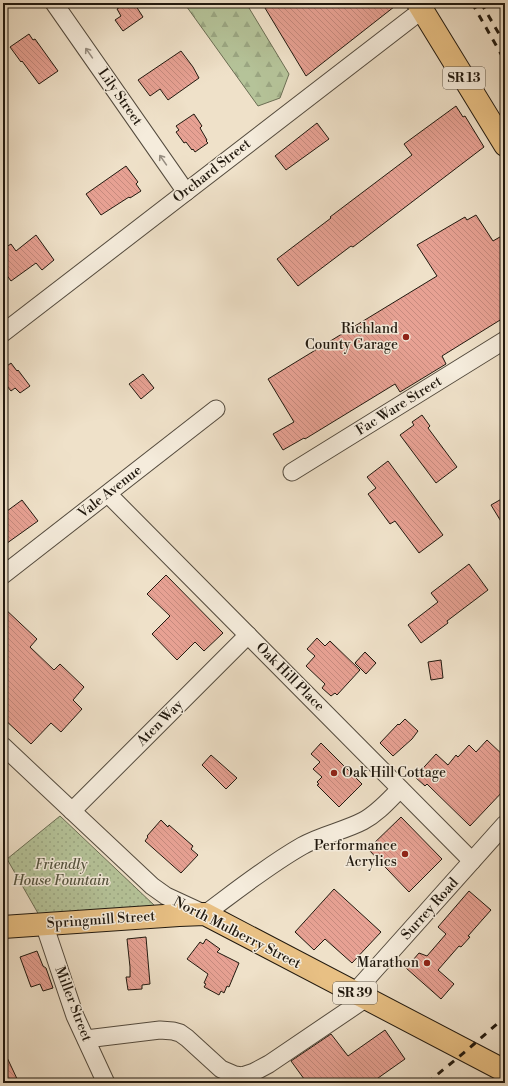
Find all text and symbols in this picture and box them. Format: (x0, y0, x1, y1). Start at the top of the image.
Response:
one-way arrow (85, 48, 93, 59)
street label: Lily Street (94, 65, 146, 129)
road number: SR 13 (443, 67, 485, 89)
street label: Orchard Street (169, 135, 255, 207)
one-way arrow (159, 155, 167, 166)
place label: Richland County Garage (305, 320, 398, 354)
marker: Richland County Garage (401, 332, 411, 342)
street label: Fac Ware Street (353, 372, 445, 440)
street label: Vale Avenue (74, 461, 146, 523)
street label: Oak Hill Place (252, 639, 328, 715)
street label: Aten Way (132, 696, 187, 751)
place label: Oak Hill Cottage (342, 764, 446, 782)
marker: Oak Hill Cottage (329, 768, 339, 778)
place label: Performance Acrylics (314, 837, 397, 871)
marker: Performance Acrylics (400, 849, 410, 859)
park label: Friendly House Fountain (12, 856, 109, 890)
street label: Surrey Road (397, 874, 463, 944)
street label: North Mulberry Street (170, 893, 304, 973)
street label: Springmill Street (46, 907, 156, 933)
place label: Marathon (357, 954, 420, 972)
marker: Marathon (422, 958, 432, 968)
street label: Miller Street (50, 964, 96, 1044)
road number: SR 39 (333, 982, 377, 1004)

